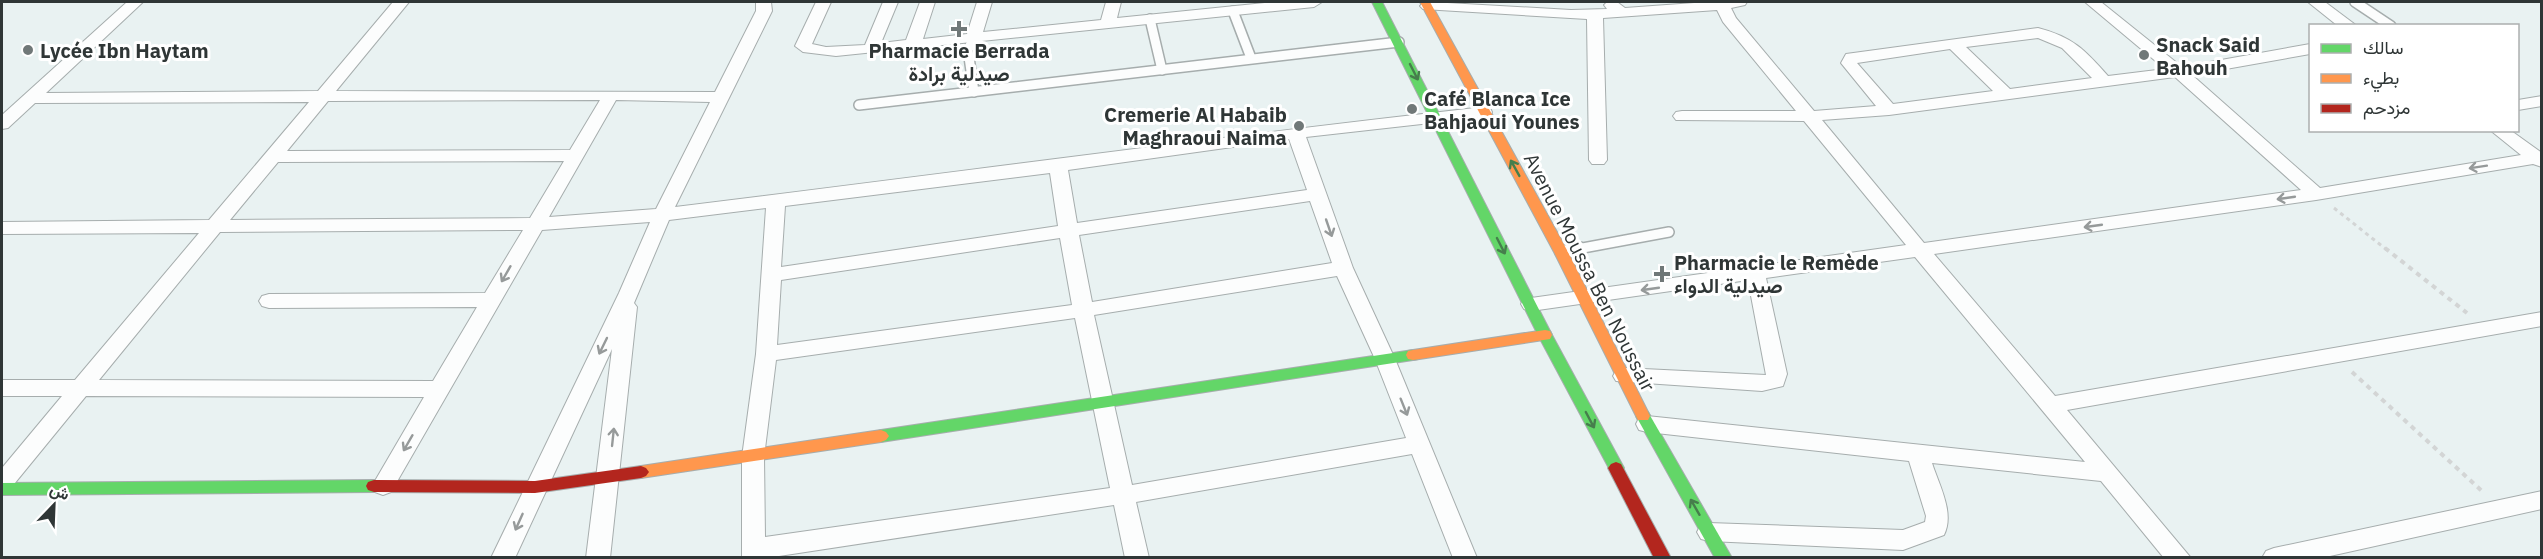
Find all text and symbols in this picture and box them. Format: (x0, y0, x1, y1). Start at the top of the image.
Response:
marker: Pharmacie Berrada صيدلية برادة (952, 22, 966, 36)
legend (2309, 24, 2519, 132)
place label: Snack Said Bahouh (2156, 31, 2260, 81)
text: سالك (2363, 36, 2403, 59)
place label: Lycée Ibn Haytam (40, 37, 209, 64)
place label: Pharmacie Berrada صيدلية برادة (868, 37, 1050, 87)
marker: Lycée Ibn Haytam (21, 43, 35, 57)
marker: Snack Said Bahouh (2137, 48, 2151, 62)
one-way arrow (1409, 62, 1421, 80)
text: بطيء (2363, 66, 2399, 93)
place label: Café Blanca Ice Bahjaoui Younes (1424, 85, 1580, 135)
text: مزدحم (2363, 96, 2410, 120)
place label: Cremerie Al Habaib Maghraoui Naima (1104, 101, 1287, 151)
marker: Café Blanca Ice Bahjaoui Younes (1405, 102, 1419, 116)
marker: Cremerie Al Habaib Maghraoui Naima (1292, 119, 1306, 133)
street label: Avenue Moussa Ben Noussair (1518, 148, 1662, 396)
one-way arrow (1509, 160, 1521, 177)
one-way arrow (2469, 162, 2489, 173)
one-way arrow (2277, 192, 2296, 203)
one-way arrow (1324, 218, 1335, 237)
one-way arrow (2084, 220, 2103, 231)
one-way arrow (1496, 237, 1507, 255)
place label: Pharmacie le Remède صيدلية الدواء (1674, 249, 1879, 299)
one-way arrow (499, 266, 511, 283)
marker: Pharmacie le Remède صيدلية الدواء (1655, 267, 1669, 281)
one-way arrow (1641, 283, 1661, 294)
one-way arrow (597, 337, 609, 355)
one-way arrow (1399, 398, 1410, 416)
one-way arrow (1584, 411, 1596, 428)
one-way arrow (608, 428, 619, 447)
one-way arrow (402, 434, 414, 451)
north arrow (24, 475, 84, 535)
text: ش (47, 478, 73, 504)
one-way arrow (1688, 499, 1700, 516)
one-way arrow (513, 512, 524, 531)

